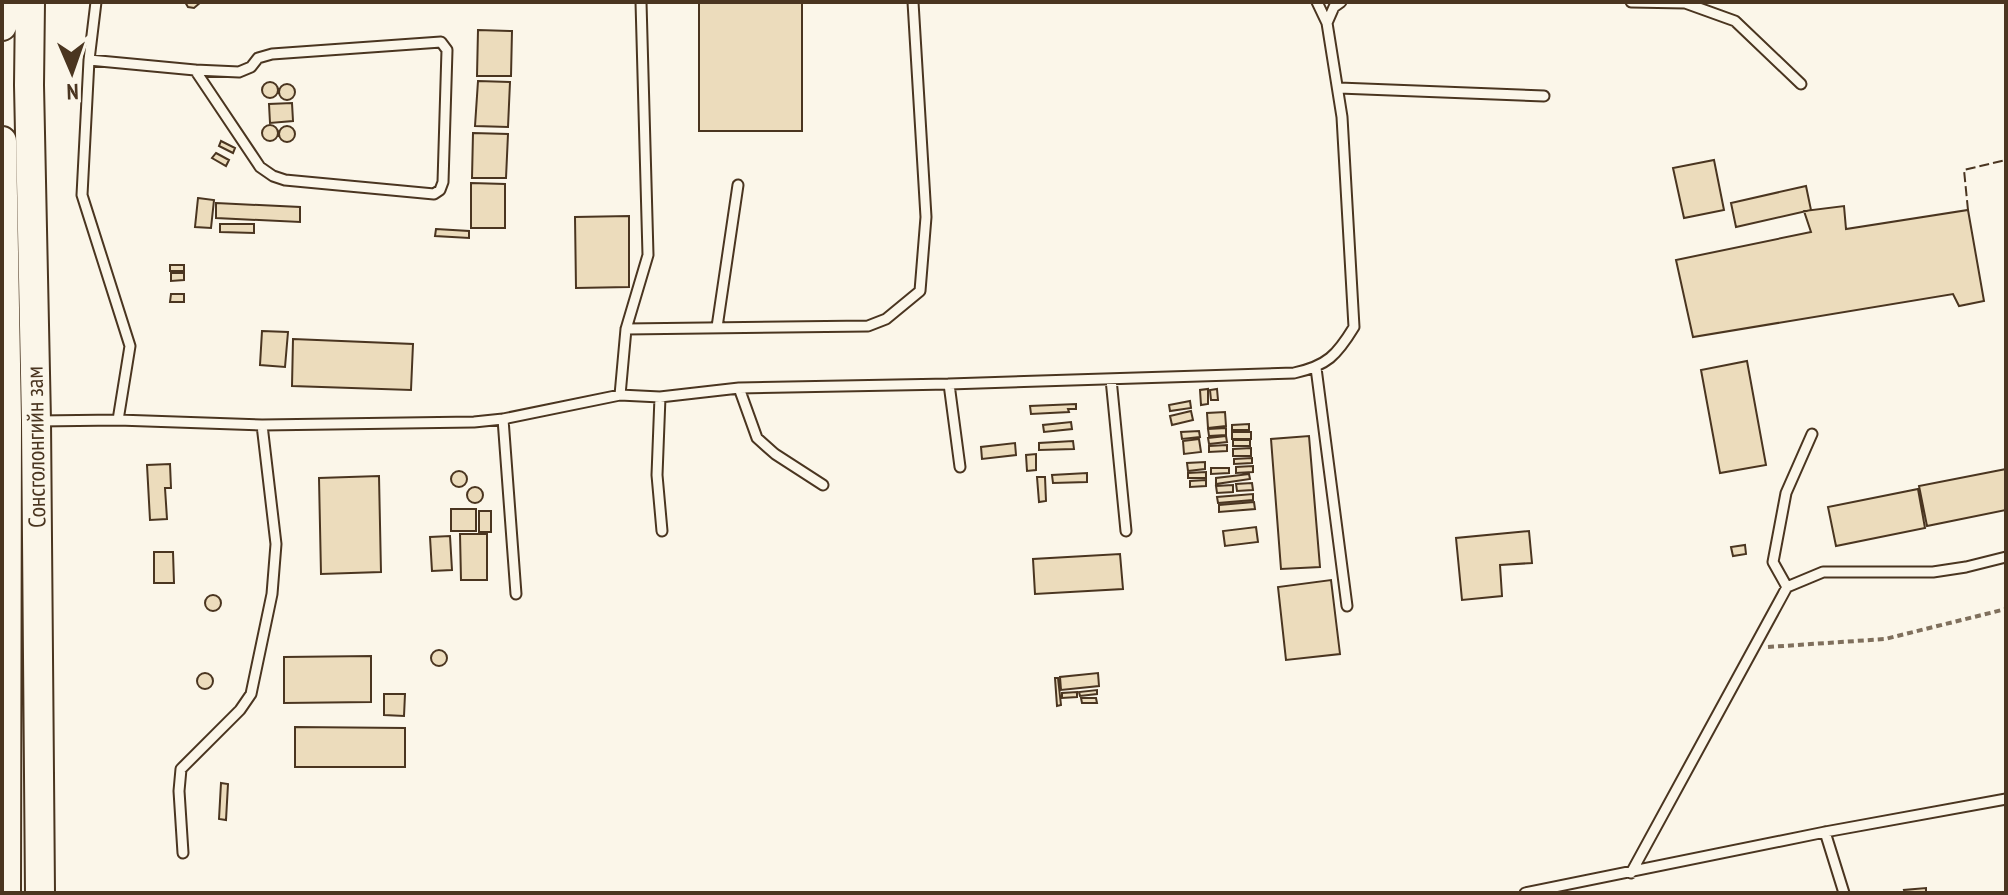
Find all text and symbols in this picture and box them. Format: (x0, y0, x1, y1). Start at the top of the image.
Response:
north arrow (32, 32, 112, 112)
text: N (66, 78, 79, 106)
street label: Сонсголонгийн зам (19, 366, 52, 528)

